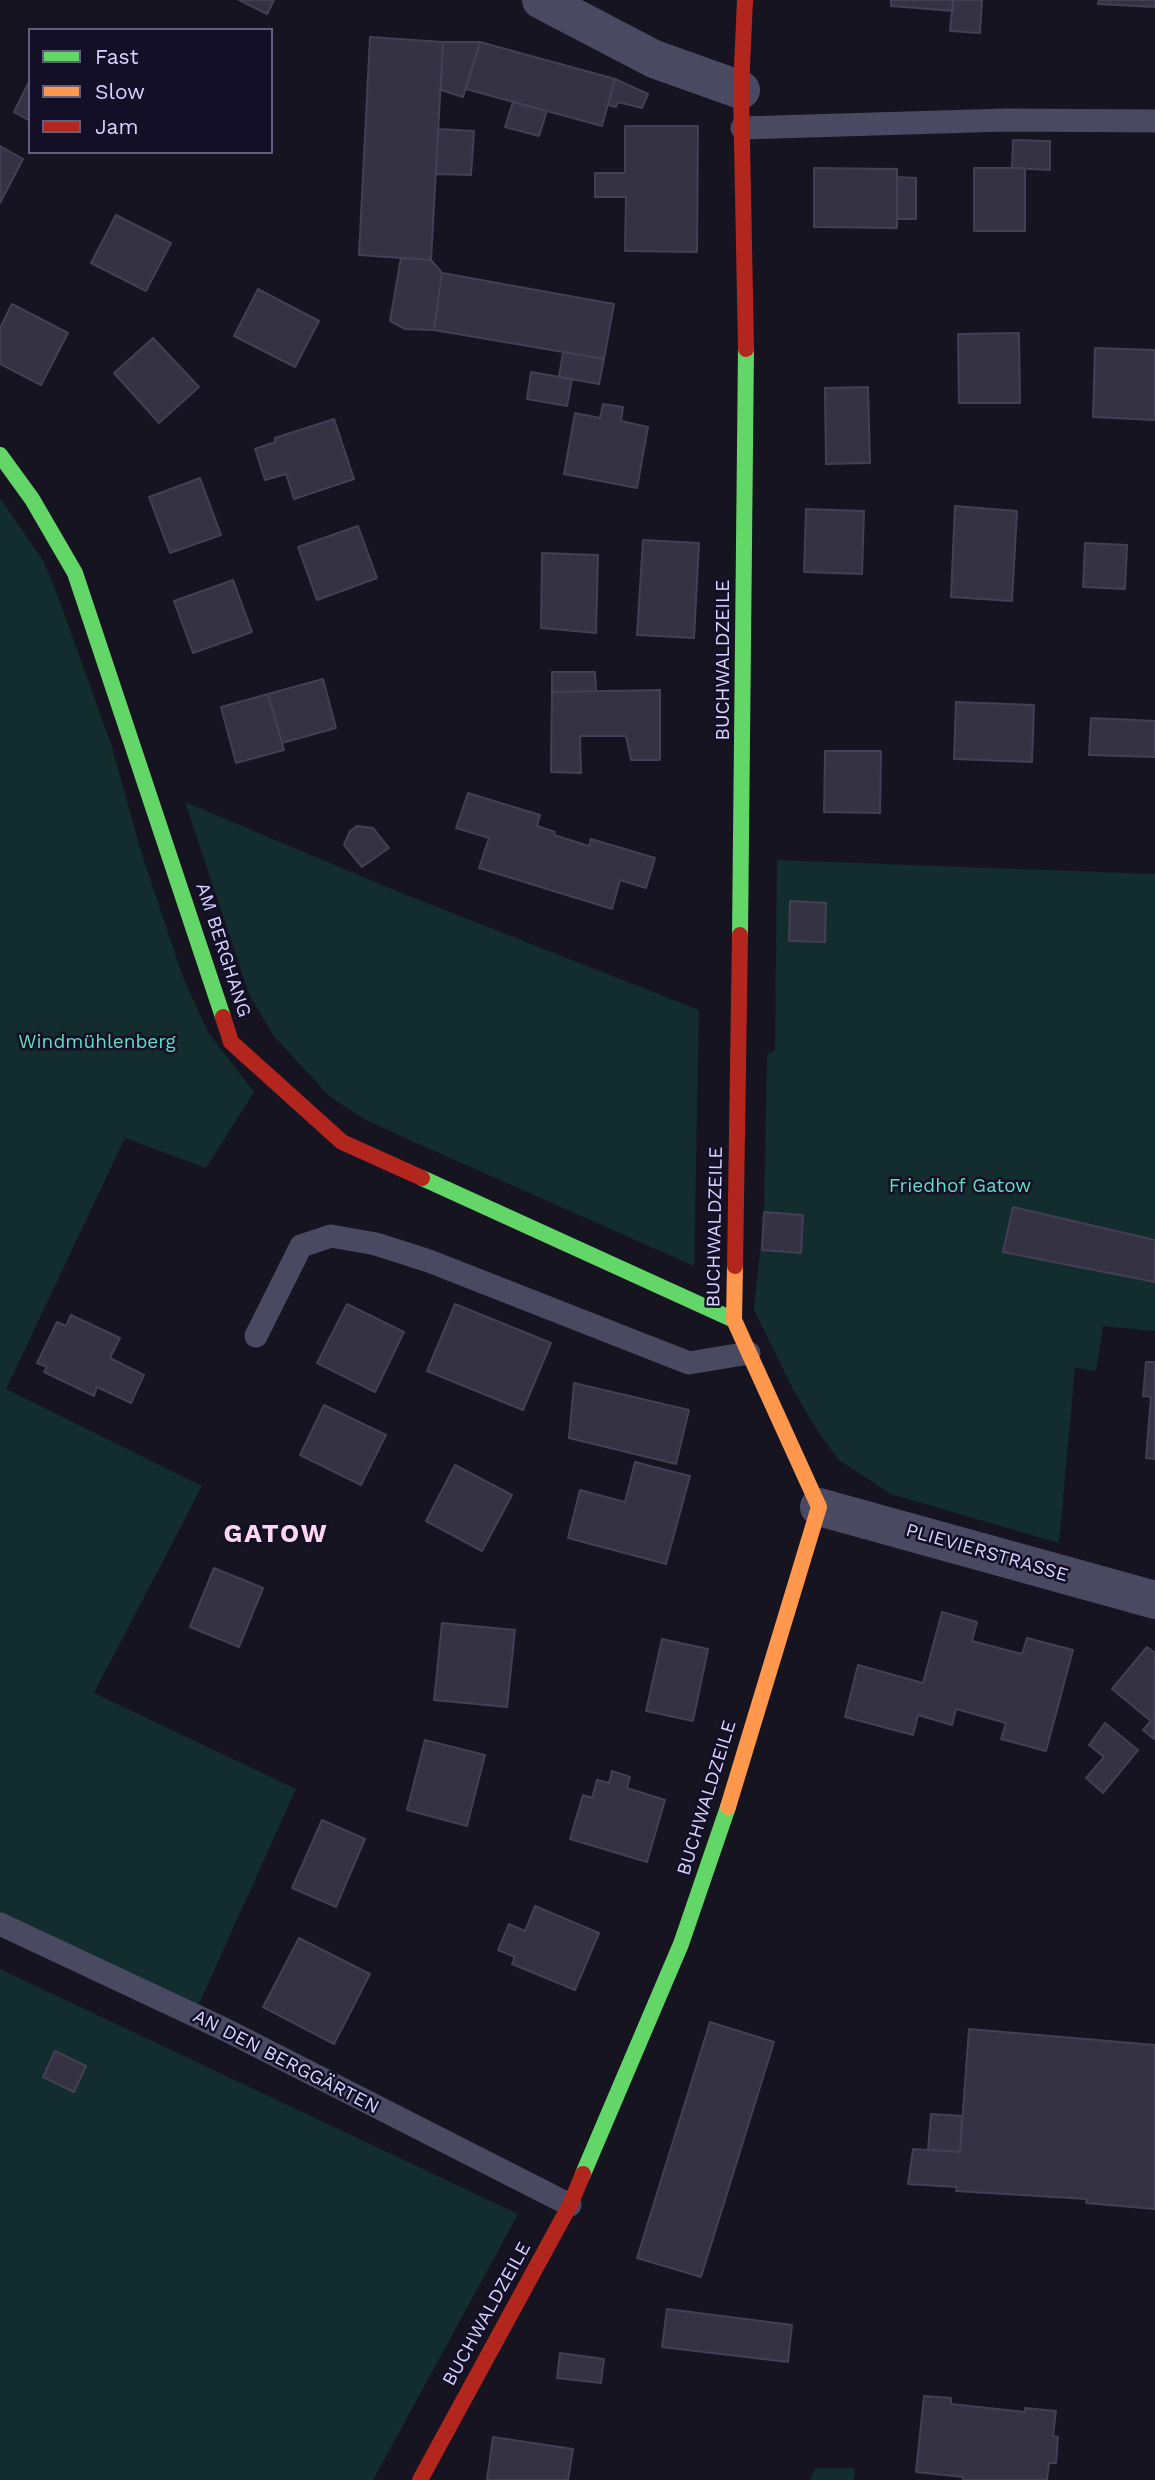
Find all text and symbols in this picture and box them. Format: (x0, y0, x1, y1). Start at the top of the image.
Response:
legend (28, 28, 273, 154)
text: Fast (95, 44, 139, 69)
text: Slow (95, 79, 145, 104)
text: Jam (95, 114, 138, 139)
street label: BUCHWALDZEILE (712, 580, 734, 740)
street label: AM BERGHANG (190, 880, 256, 1020)
park label: Windmühlenberg (18, 1031, 176, 1053)
street label: BUCHWALDZEILE (702, 1146, 728, 1308)
park label: Friedhof Gatow (889, 1175, 1031, 1197)
district label: GATOW (224, 1518, 328, 1550)
street label: PLIEVIERSTRASSE (903, 1519, 1071, 1587)
street label: BUCHWALDZEILE (673, 1718, 741, 1878)
street label: AN DEN BERGGÄRTEN (189, 2005, 383, 2119)
street label: BUCHWALDZEILE (438, 2238, 536, 2390)

